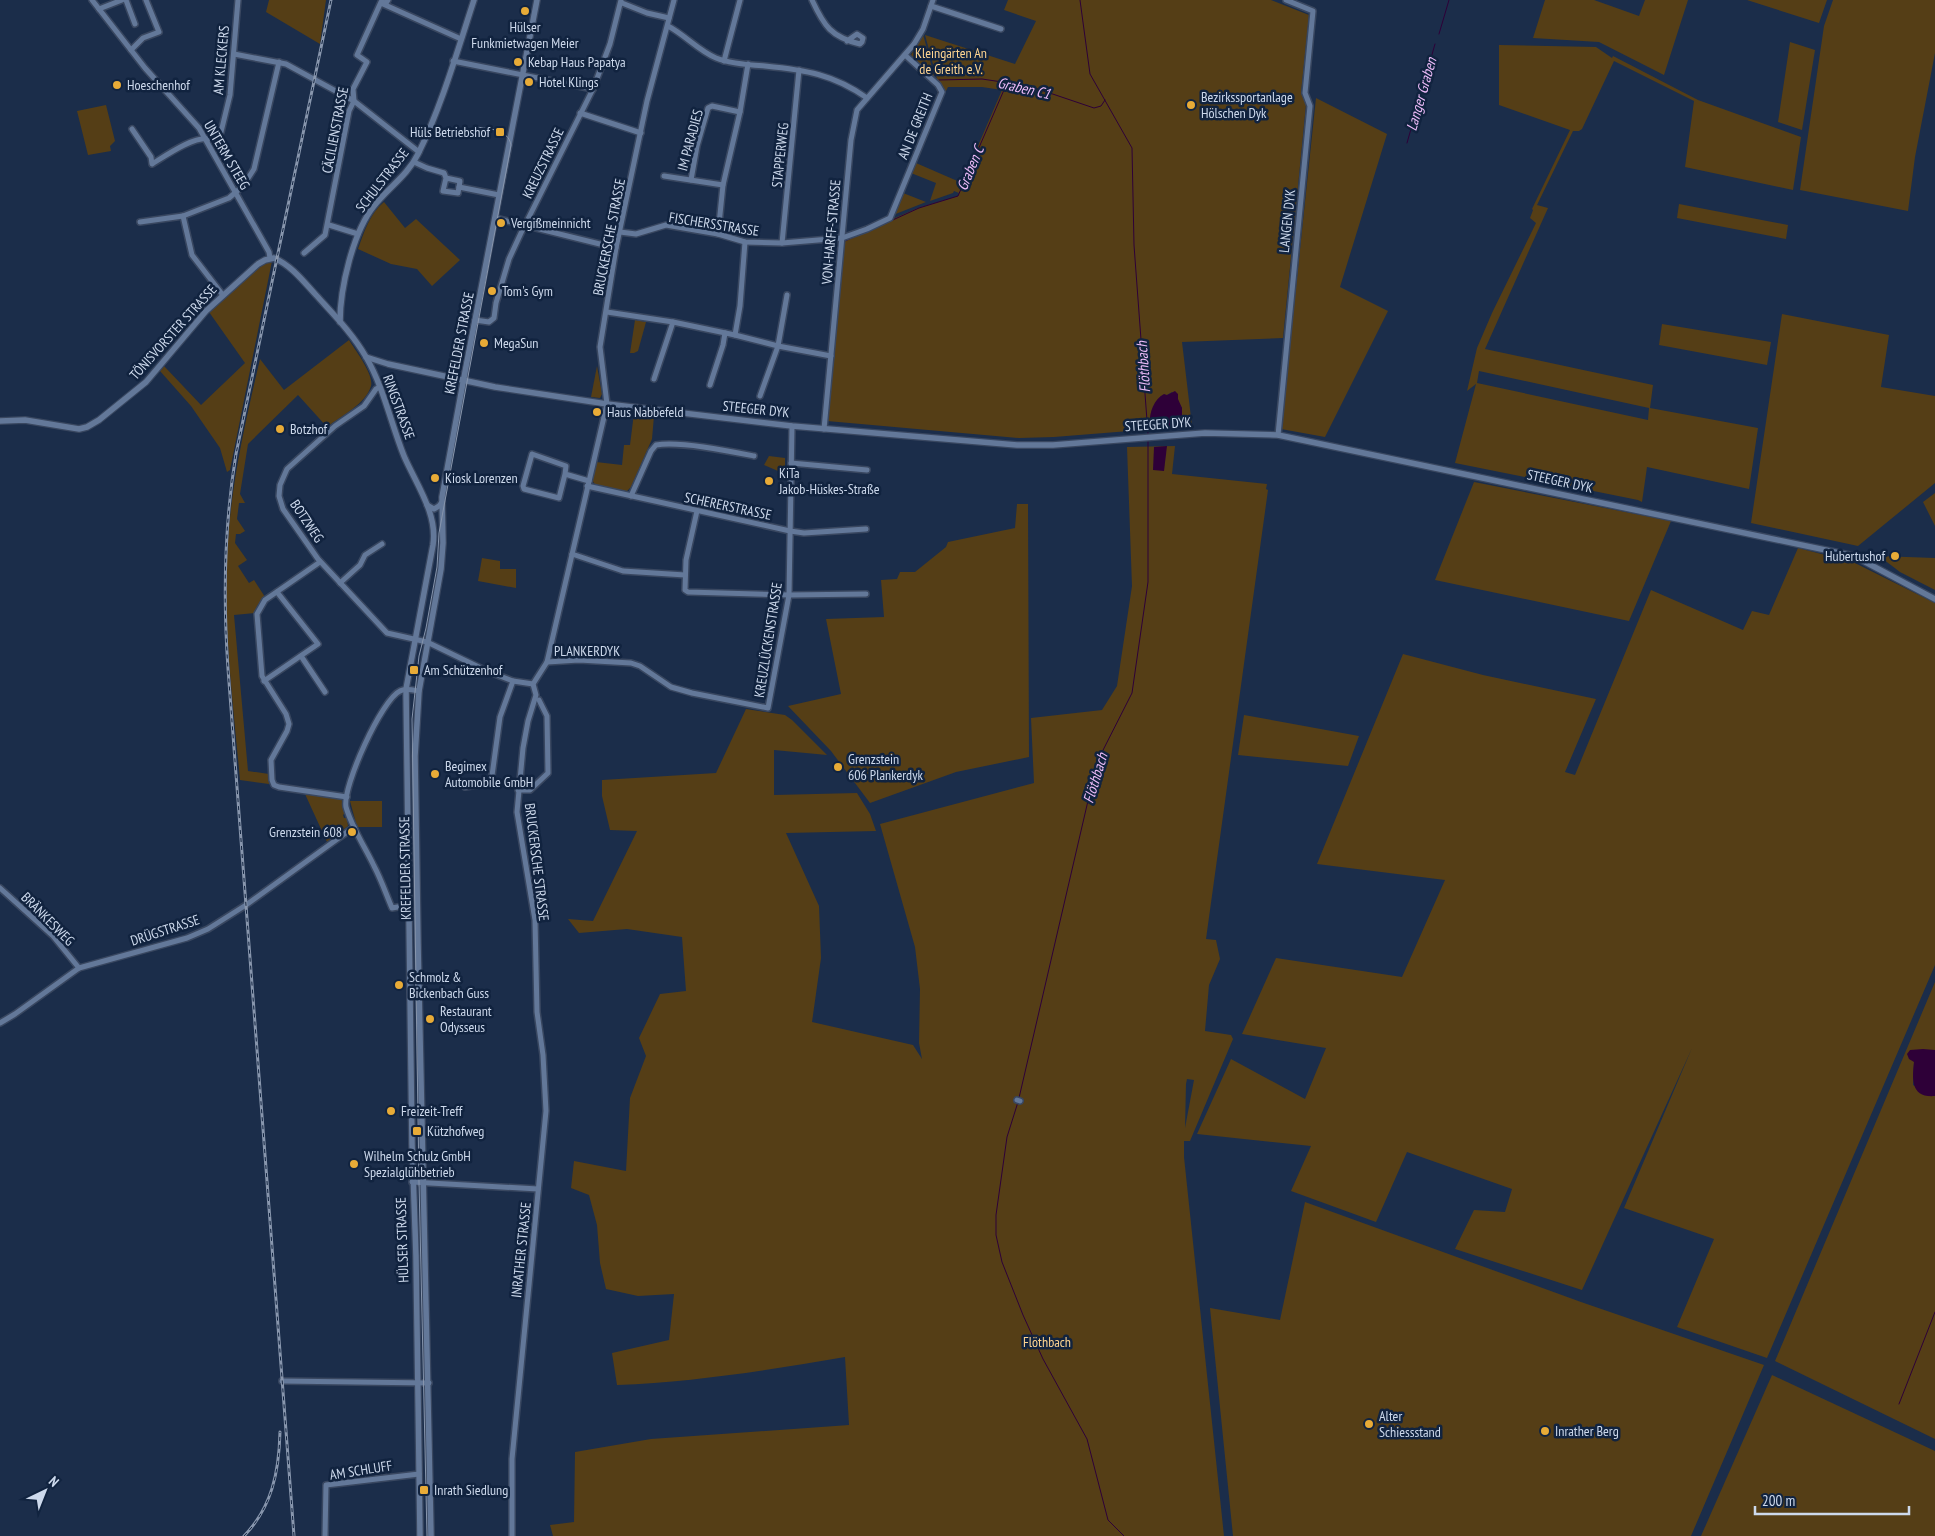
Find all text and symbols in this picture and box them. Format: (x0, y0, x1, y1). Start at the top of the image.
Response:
marker: Hülser Funkmietwagen Meier (519, 5, 531, 17)
place label: Hülser Funkmietwagen Meier (471, 18, 579, 52)
street label: AM KLECKERS (209, 25, 233, 95)
park label: Kleingärten An de Greith e.V. (915, 44, 987, 78)
place label: Kebap Haus Papatya (528, 53, 626, 71)
water label: Langer Graben (1401, 54, 1441, 133)
marker: Kebap Haus Papatya (512, 56, 524, 68)
place label: Hotel Klings (539, 73, 599, 91)
water label: Graben C1 (996, 73, 1052, 103)
place label: Hoeschenhof (127, 76, 190, 94)
marker: Hotel Klings (523, 76, 535, 88)
marker: Hoeschenhof (111, 79, 123, 91)
street label: CÄCILIENSTRASSE (318, 85, 352, 175)
place label: Bezirkssportanlage Hölschen Dyk (1201, 88, 1293, 122)
street label: AN DE GREITH (894, 90, 936, 162)
marker: Bezirkssportanlage Hölschen Dyk (1185, 99, 1197, 111)
street label: IM PARADIES (673, 107, 707, 173)
street label: UNTERM STEEG (200, 117, 254, 193)
street label: STAPPERWEG (768, 121, 792, 188)
place label: Hüls Betriebshof (410, 123, 490, 141)
street label: KREUZSTRASSE (518, 125, 568, 201)
marker: Hüls Betriebshof (494, 126, 506, 138)
water label: Graben C (952, 141, 989, 193)
street label: SCHULSTRASSE (351, 144, 413, 216)
street label: BRUCKERSCHE STRASSE (589, 177, 629, 297)
street label: VON-HARFF-STRASSE (817, 179, 845, 286)
street label: LANGEN DYK (1275, 188, 1299, 254)
street label: FISCHERSSTRASSE (668, 208, 760, 240)
place label: Vergißmeinnicht (510, 214, 591, 232)
marker: Vergißmeinnicht (495, 217, 507, 229)
street label: TÖNISVORSTER STRASSE (125, 281, 221, 383)
place label: Tom's Gym (502, 282, 553, 300)
marker: Tom's Gym (486, 285, 498, 297)
street label: KREFELDER STRASSE (440, 290, 478, 396)
place label: MegaSun (494, 334, 538, 352)
marker: MegaSun (478, 337, 490, 349)
water label: Flöthbach (1132, 339, 1154, 393)
street label: RINGSTRASSE (379, 372, 419, 442)
street label: STEEGER DYK (722, 397, 790, 421)
place label: Haus Nabbefeld (607, 403, 684, 421)
marker: Haus Nabbefeld (591, 406, 603, 418)
street label: STEEGER DYK (1124, 413, 1192, 435)
place label: Botzhof (290, 420, 328, 438)
marker: Botzhof (274, 423, 286, 435)
place label: KiTa Jakob-Hüskes-Straße (778, 464, 880, 498)
street label: STEEGER DYK (1525, 465, 1595, 497)
place label: Kiosk Lorenzen (445, 469, 518, 487)
marker: Kiosk Lorenzen (429, 472, 441, 484)
marker: KiTa Jakob-Hüskes-Straße (763, 475, 775, 487)
street label: SCHERERSTRASSE (683, 488, 773, 524)
street label: BOTZWEG (286, 496, 328, 546)
place label: Hubertushof (1825, 547, 1885, 565)
marker: Hubertushof (1889, 550, 1901, 562)
street label: KREUZLÜCKENSTRASSE (750, 581, 786, 699)
street label: PLANKERDYK (554, 642, 620, 660)
place label: Am Schützenhof (424, 661, 503, 679)
marker: Am Schützenhof (408, 664, 420, 676)
water label: Flöthbach (1078, 749, 1112, 805)
place label: Grenzstein 606 Plankerdyk (848, 750, 923, 784)
place label: Begimex Automobile GmbH (445, 757, 533, 791)
marker: Grenzstein 606 Plankerdyk (832, 761, 844, 773)
marker: Begimex Automobile GmbH (429, 768, 441, 780)
street label: BRUCKERSCHE STRASSE (521, 802, 553, 922)
street label: KREFELDER STRASSE (395, 816, 415, 920)
place label: Grenzstein 608 (269, 823, 342, 841)
marker: Grenzstein 608 (346, 826, 358, 838)
street label: BRÄNKESWEG (17, 888, 79, 950)
street label: DRÜGSTRASSE (128, 910, 202, 950)
place label: Schmolz & Bickenbach Guss (409, 968, 489, 1002)
marker: Schmolz & Bickenbach Guss (393, 979, 405, 991)
place label: Restaurant Odysseus (440, 1002, 492, 1036)
marker: Restaurant Odysseus (424, 1013, 436, 1025)
place label: Freizeit-Treff (401, 1102, 463, 1120)
marker: Freizeit-Treff (385, 1105, 397, 1117)
place label: Kützhofweg (427, 1122, 484, 1140)
marker: Kützhofweg (411, 1125, 423, 1137)
place label: Wilhelm Schulz GmbH Spezialglühbetrieb (364, 1147, 471, 1181)
marker: Wilhelm Schulz GmbH Spezialglühbetrieb (348, 1158, 360, 1170)
street label: HÜLSER STRASSE (392, 1197, 412, 1283)
street label: INRATHER STRASSE (507, 1201, 535, 1299)
park label: Flöthbach (1023, 1333, 1071, 1351)
place label: Alter Schiessstand (1379, 1407, 1441, 1441)
marker: Alter Schiessstand (1363, 1418, 1375, 1430)
place label: Inrather Berg (1555, 1422, 1619, 1440)
marker: Inrather Berg (1539, 1425, 1551, 1437)
street label: AM SCHLUFF (328, 1456, 394, 1484)
north arrow (20, 1466, 70, 1516)
text: N (45, 1472, 63, 1491)
place label: Inrath Siedlung (434, 1481, 508, 1499)
marker: Inrath Siedlung (418, 1484, 430, 1496)
scale bar (1755, 1484, 1909, 1516)
text: 200 m (1762, 1491, 1795, 1510)

